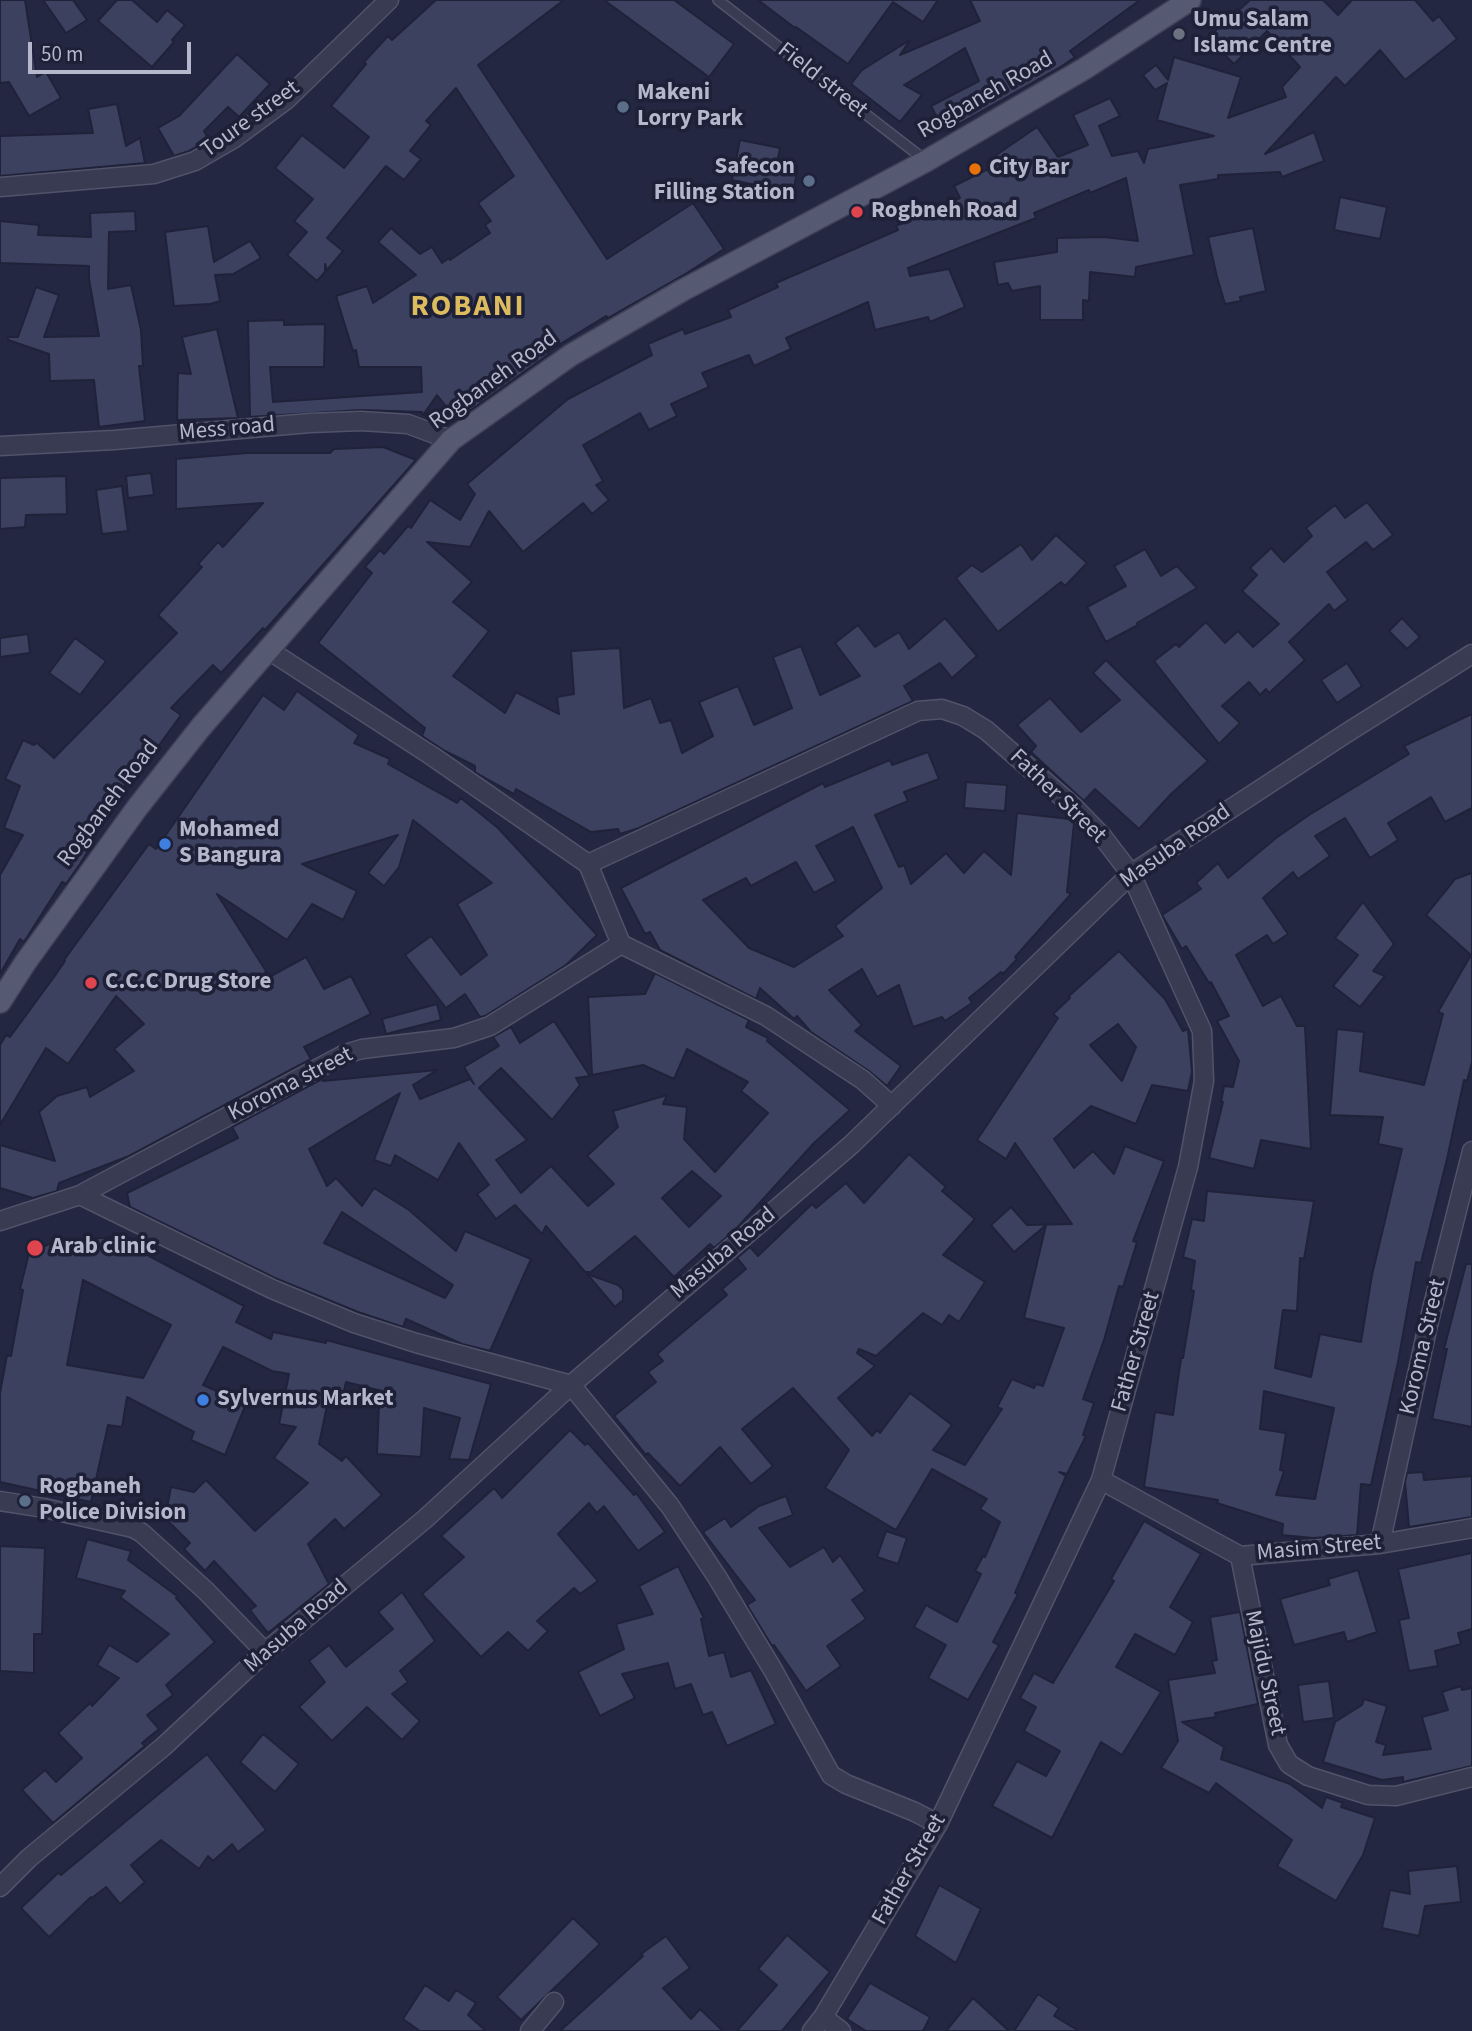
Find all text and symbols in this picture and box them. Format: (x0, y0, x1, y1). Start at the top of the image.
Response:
place label: Umu Salam Islamc Centre (1193, 7, 1332, 61)
marker: Umu Salam Islamc Centre (1171, 26, 1187, 42)
scale bar (32, 28, 194, 72)
street label: Field street (771, 37, 873, 125)
text: 50 m (41, 39, 83, 69)
street label: Rogbaneh Road (914, 46, 1058, 146)
street label: Toure street (197, 75, 305, 165)
place label: Makeni Lorry Park (637, 80, 743, 134)
marker: Makeni Lorry Park (615, 99, 631, 115)
place label: Safecon Filling Station (654, 154, 795, 208)
place label: City Bar (989, 155, 1069, 183)
marker: City Bar (967, 161, 983, 177)
marker: Safecon Filling Station (801, 173, 817, 189)
place label: Rogbneh Road (871, 198, 1018, 226)
marker: Rogbneh Road (849, 204, 865, 220)
district label: ROBANI (411, 290, 525, 326)
street label: Rogbaneh Road (425, 325, 563, 437)
street label: Mess road (178, 412, 276, 448)
street label: Rogbaneh Road (52, 735, 166, 873)
street label: Father Street (1003, 744, 1111, 850)
street label: Masuba Road (1115, 799, 1237, 895)
place label: Mohamed S Bangura (179, 817, 282, 871)
marker: Mohamed S Bangura (157, 836, 173, 852)
place label: C.C.C Drug Store (105, 969, 271, 997)
marker: C.C.C Drug Store (83, 975, 99, 991)
street label: Koroma street (224, 1042, 358, 1128)
street label: Masuba Road (666, 1202, 782, 1306)
place label: Arab clinic (51, 1234, 157, 1262)
marker: Arab clinic (25, 1238, 45, 1258)
street label: Koroma Street (1395, 1276, 1453, 1418)
street label: Father Street (1107, 1289, 1167, 1415)
place label: Sylvernus Market (217, 1386, 394, 1414)
marker: Sylvernus Market (195, 1392, 211, 1408)
place label: Rogbaneh Police Division (39, 1474, 186, 1528)
marker: Rogbaneh Police Division (17, 1493, 33, 1509)
street label: Masim Street (1256, 1530, 1382, 1568)
street label: Masuba Road (239, 1574, 355, 1680)
street label: Majidu Street (1237, 1608, 1291, 1738)
street label: Father Street (867, 1810, 953, 1930)

